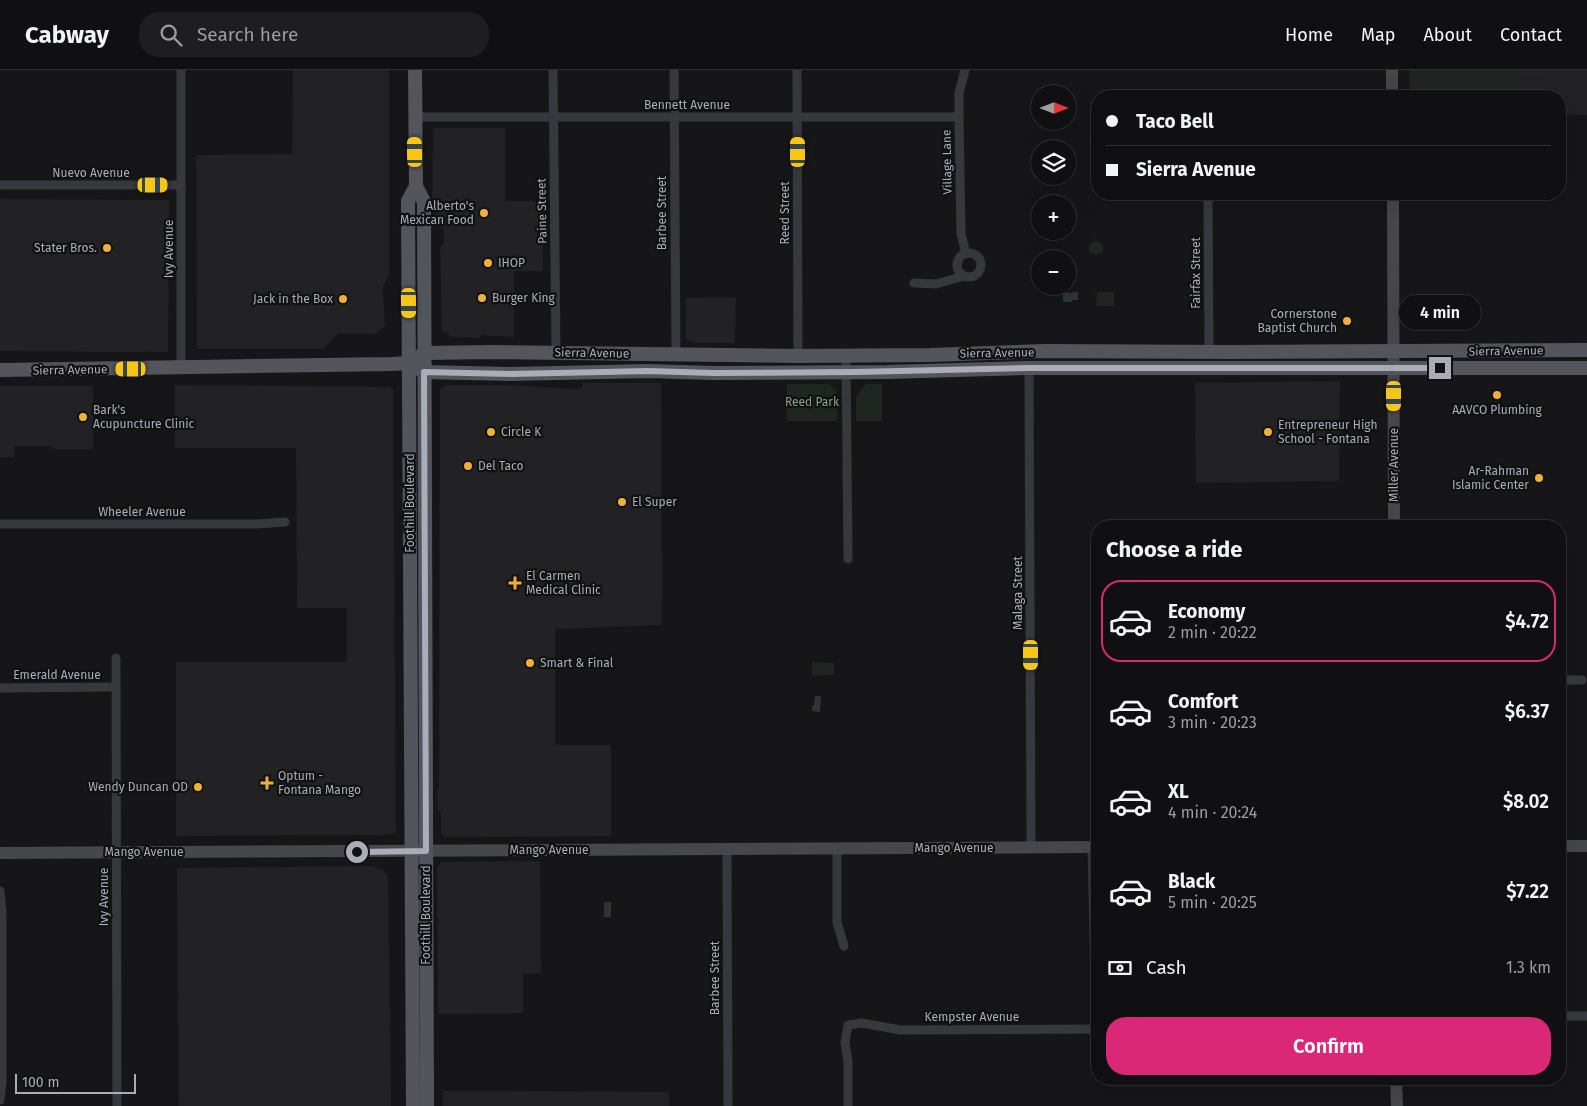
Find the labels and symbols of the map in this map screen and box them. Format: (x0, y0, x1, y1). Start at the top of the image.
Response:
north arrow (1031, 85, 1076, 130)
street label: Bennett Avenue (644, 98, 730, 112)
street label: Village Lane (939, 129, 955, 195)
car (407, 137, 422, 167)
car (790, 137, 805, 167)
street label: Nuevo Avenue (52, 166, 130, 180)
street label: Barbee Street (655, 175, 669, 250)
street label: Paine Street (534, 177, 550, 244)
car (138, 178, 168, 193)
street label: Reed Street (778, 181, 792, 245)
place label: Alberto's Mexican Food (400, 199, 474, 227)
marker: Alberto's Mexican Food (478, 207, 490, 219)
street label: Ivy Avenue (162, 220, 176, 278)
street label: Fairfax Street (1189, 237, 1203, 309)
place label: Stater Bros. (34, 241, 97, 255)
marker: Stater Bros. (101, 242, 113, 254)
place label: IHOP (498, 256, 525, 270)
marker: IHOP (482, 257, 494, 269)
car (401, 288, 416, 318)
place label: Burger King (492, 291, 556, 305)
place label: Jack in the Box (253, 292, 333, 306)
marker: Burger King (476, 292, 488, 304)
marker: Jack in the Box (337, 293, 349, 305)
callout: 4 min (1399, 296, 1481, 330)
place label: Cornerstone Baptist Church (1258, 307, 1337, 335)
marker: Cornerstone Baptist Church (1341, 315, 1353, 327)
street label: Sierra Avenue (1468, 343, 1544, 359)
street label: Sierra Avenue (554, 345, 630, 361)
street label: Sierra Avenue (959, 345, 1035, 361)
route end (1429, 357, 1451, 379)
street label: Sierra Avenue (32, 362, 108, 378)
car (116, 362, 146, 377)
car (1386, 381, 1401, 411)
marker: AAVCO Plumbing (1491, 389, 1503, 401)
park label: Reed Park (785, 395, 840, 409)
place label: Bark's Acupuncture Clinic (93, 403, 195, 431)
place label: AAVCO Plumbing (1452, 403, 1543, 417)
marker: Bark's Acupuncture Clinic (77, 411, 89, 423)
place label: Entrepreneur High School - Fontana (1278, 418, 1378, 446)
place label: Circle K (501, 425, 542, 439)
marker: Circle K (485, 426, 497, 438)
marker: Entrepreneur High School - Fontana (1262, 426, 1274, 438)
street label: Miller Avenue (1387, 428, 1401, 502)
street label: Foothill Boulevard (403, 453, 417, 553)
place label: Del Taco (478, 459, 524, 473)
marker: Del Taco (462, 460, 474, 472)
place label: Ar-Rahman Islamic Center (1452, 464, 1529, 492)
marker: Ar-Rahman Islamic Center (1533, 472, 1545, 484)
place label: El Super (632, 495, 677, 509)
marker: El Super (616, 496, 628, 508)
street label: Wheeler Avenue (98, 505, 186, 519)
street label: Malaga Street (1011, 555, 1025, 630)
place label: El Carmen Medical Clinic (526, 569, 601, 597)
marker: El Carmen Medical Clinic (508, 576, 522, 590)
car (1023, 640, 1038, 670)
place label: Smart & Final (540, 656, 614, 670)
marker: Smart & Final (524, 657, 536, 669)
street label: Emerald Avenue (13, 668, 101, 682)
place label: Optum - Fontana Mango (278, 769, 361, 797)
marker: Optum - Fontana Mango (260, 776, 274, 790)
place label: Wendy Duncan OD (88, 780, 188, 794)
marker: Wendy Duncan OD (192, 781, 204, 793)
route start (346, 841, 368, 863)
street label: Mango Avenue (915, 841, 993, 855)
street label: Mango Avenue (510, 843, 588, 857)
street label: Mango Avenue (105, 845, 183, 859)
street label: Foothill Boulevard (419, 865, 433, 965)
street label: Ivy Avenue (97, 868, 111, 926)
street label: Barbee Street (708, 940, 722, 1015)
street label: Kempster Avenue (925, 1010, 1019, 1024)
scale bar (15, 1071, 136, 1094)

